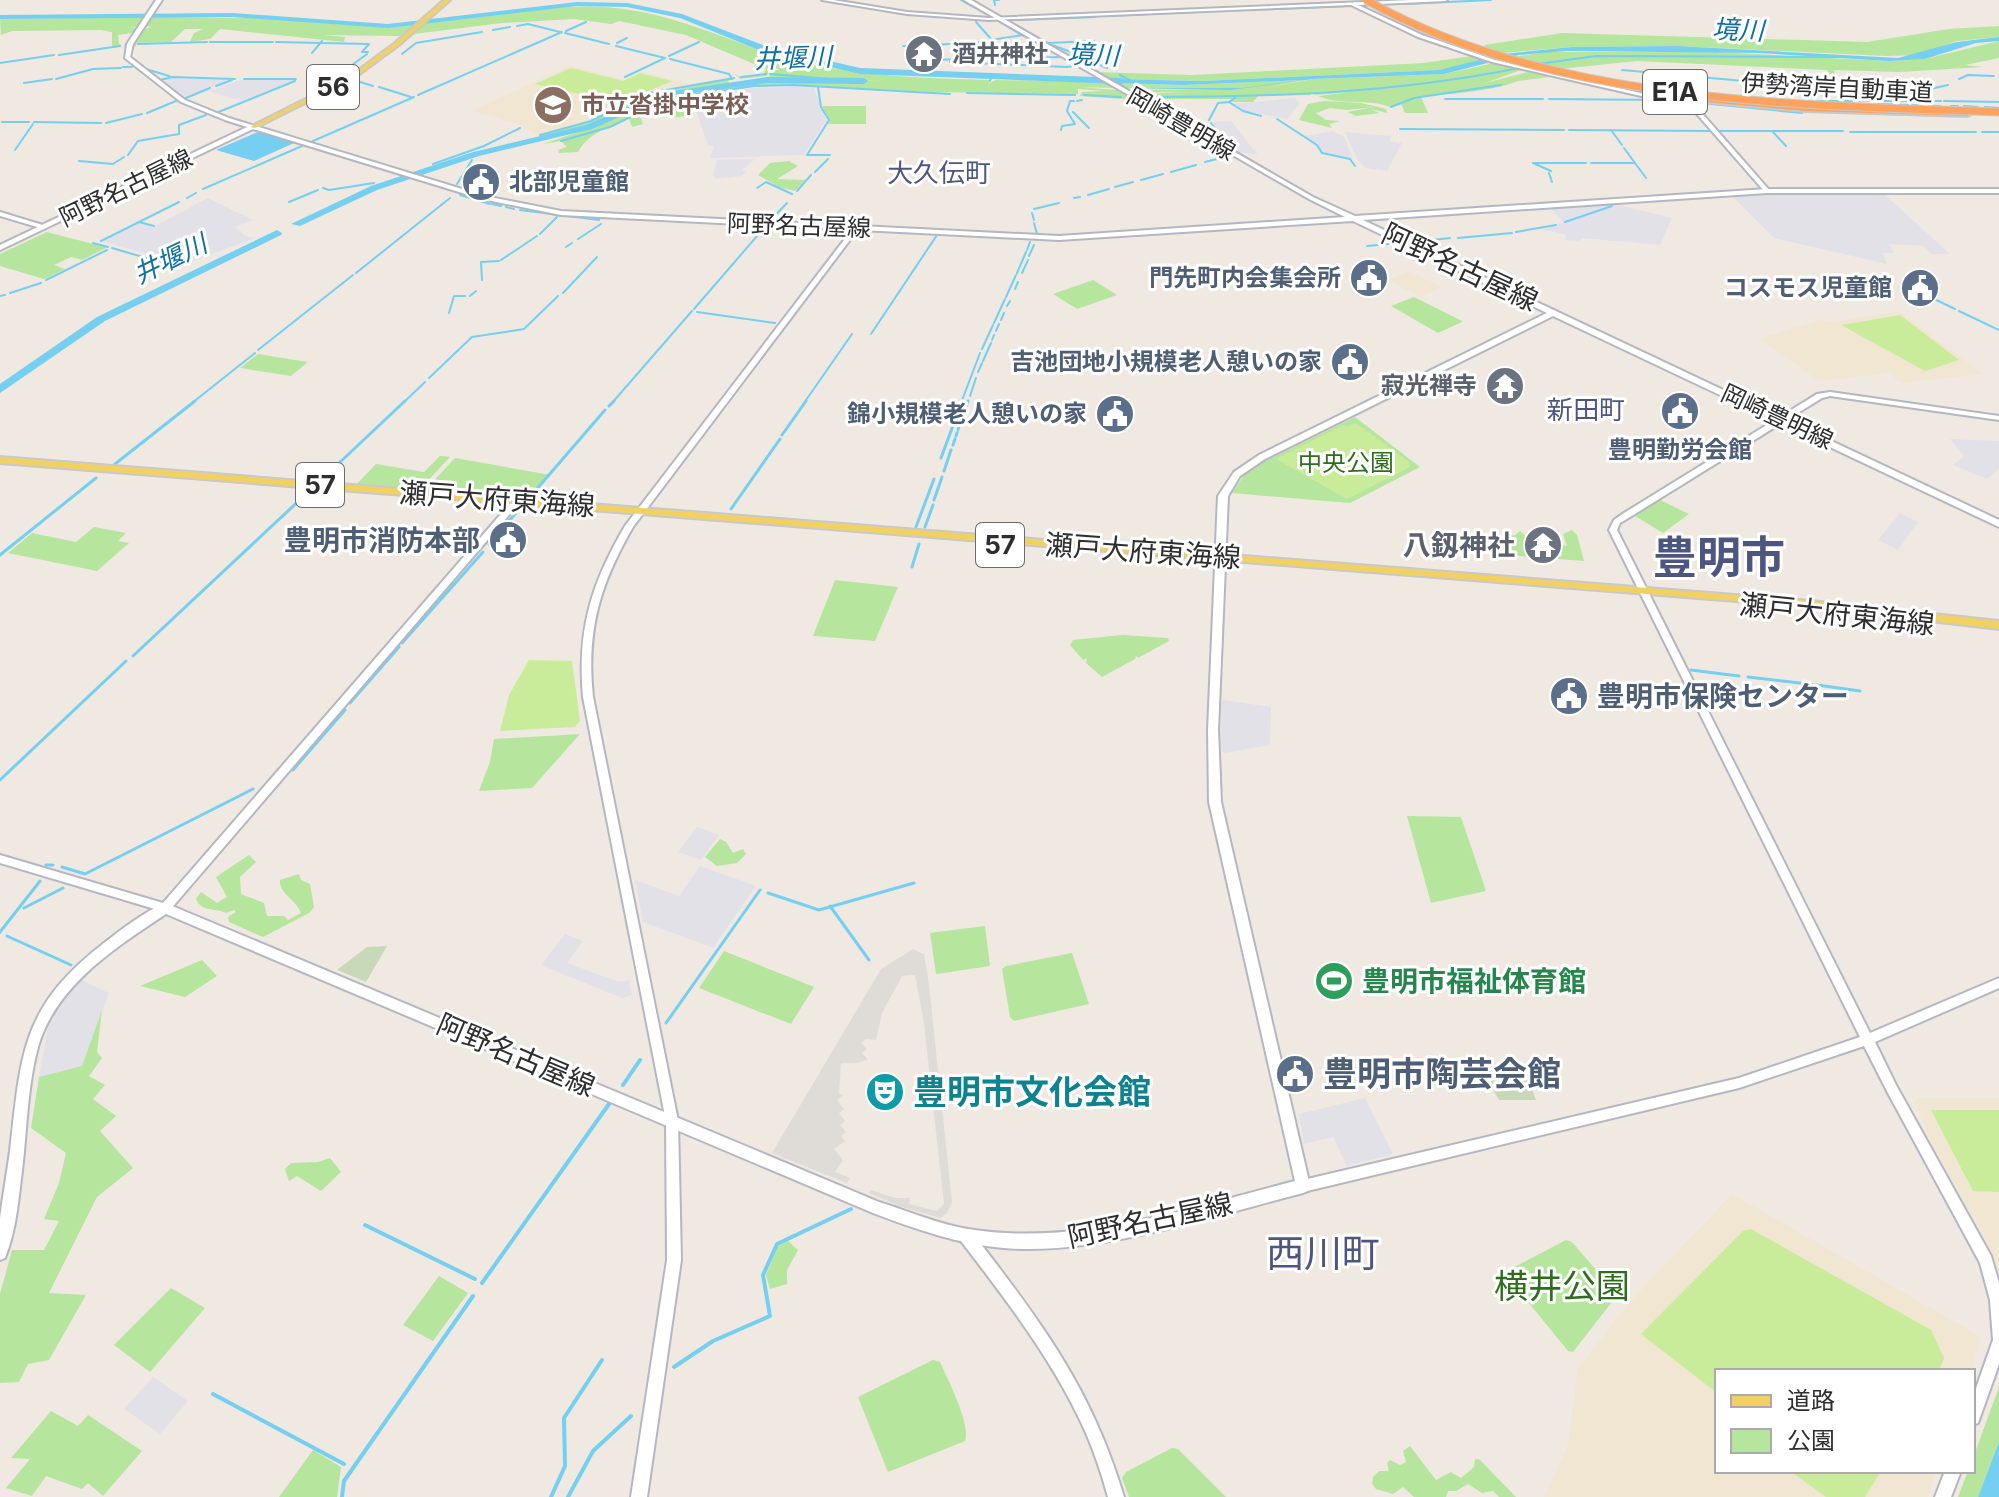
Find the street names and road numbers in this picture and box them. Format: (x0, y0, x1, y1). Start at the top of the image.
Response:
road number: 56 (307, 65, 359, 109)
street label: 伊勢湾岸自動車道 (1740, 68, 1934, 107)
road number: E1A (1643, 70, 1707, 114)
street label: 岡崎豊明線 (1122, 81, 1240, 166)
street label: 阿野名古屋線 (55, 143, 197, 232)
street label: 阿野名古屋線 (727, 208, 871, 243)
street label: 阿野名古屋線 (1377, 216, 1543, 318)
street label: 岡崎豊明線 (1717, 378, 1838, 455)
road number: 57 (296, 463, 344, 507)
street label: 瀬戸大府東海線 (398, 475, 596, 523)
road number: 57 (976, 523, 1024, 567)
street label: 瀬戸大府東海線 (1044, 527, 1242, 575)
street label: 瀬戸大府東海線 (1738, 587, 1936, 641)
street label: 阿野名古屋線 (432, 1007, 600, 1103)
street label: 阿野名古屋線 (1064, 1186, 1236, 1254)

